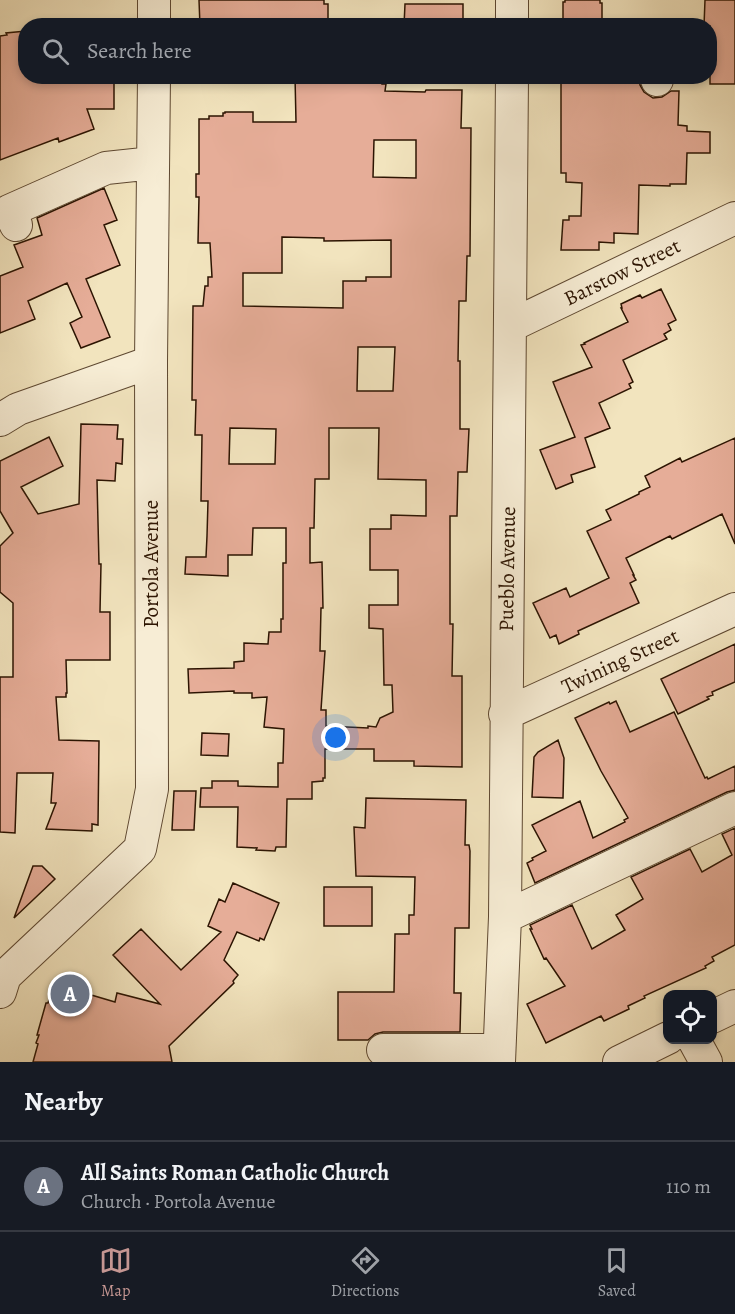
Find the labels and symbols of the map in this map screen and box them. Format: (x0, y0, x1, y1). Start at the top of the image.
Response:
street label: Barstow Street (559, 232, 685, 312)
street label: Portola Avenue (137, 500, 165, 628)
street label: Pueblo Avenue (492, 506, 522, 632)
street label: Twining Street (557, 622, 683, 700)
your location (321, 723, 350, 752)
pin: A (50, 972, 90, 1016)

